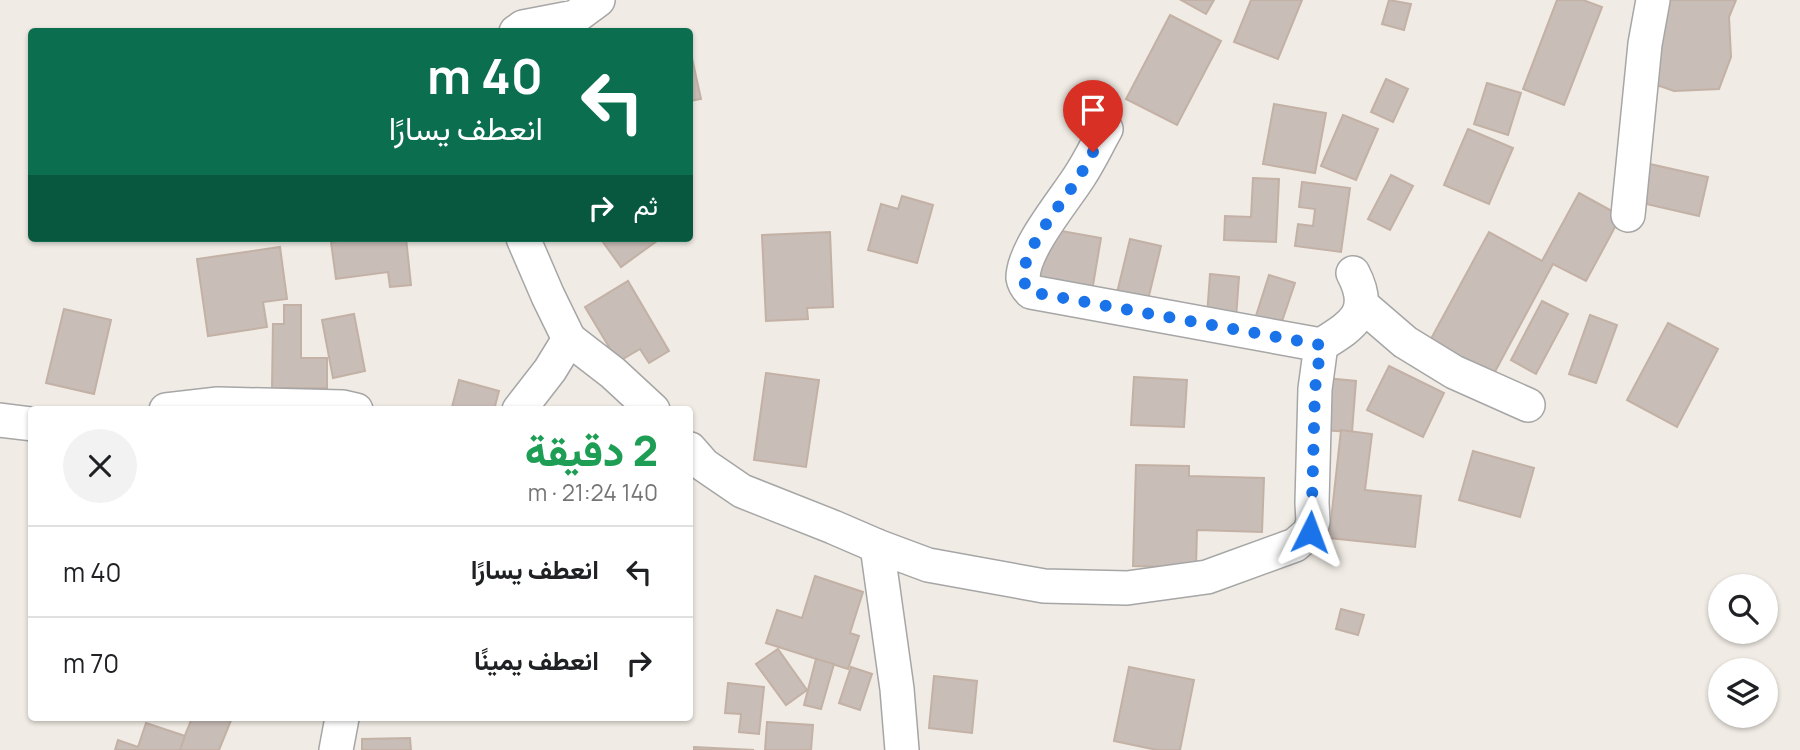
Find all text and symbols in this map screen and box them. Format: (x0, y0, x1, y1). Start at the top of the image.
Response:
text: 40 m (427, 42, 543, 109)
icon: left (567, 56, 658, 147)
pin (1063, 80, 1123, 152)
icon: arrive (1074, 91, 1112, 129)
text: انعطف يسارًا (389, 106, 543, 150)
text: ثم (634, 187, 658, 223)
icon: right (582, 189, 620, 227)
text: 2 دقيقة (525, 421, 658, 479)
button: close (63, 429, 137, 503)
text: 140 m · 21:24 (528, 476, 658, 508)
position arrow (1273, 495, 1347, 569)
text: انعطف يسارًا (471, 551, 599, 587)
icon: left (620, 553, 658, 591)
text: 40 m (63, 554, 121, 590)
map controls (1708, 574, 1778, 728)
button: search (1708, 574, 1778, 644)
text: انعطف يمينًا (474, 642, 599, 678)
icon: right (620, 644, 658, 682)
text: 70 m (63, 645, 119, 681)
button: layers (1708, 658, 1778, 728)

